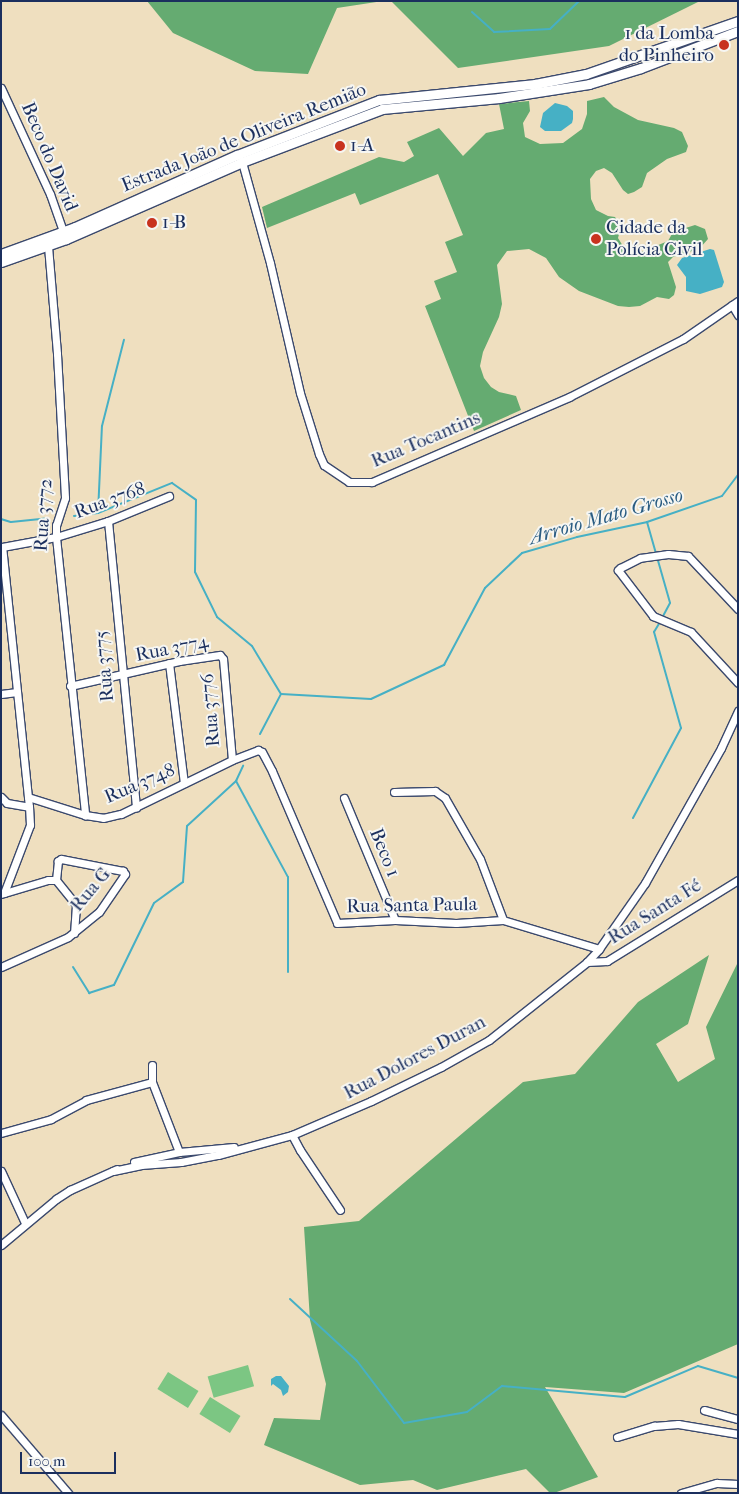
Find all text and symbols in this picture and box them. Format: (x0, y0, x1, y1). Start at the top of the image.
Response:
place label: 1 da Lomba do Pinheiro (619, 23, 714, 67)
marker: 1 da Lomba do Pinheiro (718, 39, 730, 51)
street label: Estrada João de Oliveira Remião (118, 78, 370, 198)
street label: Beco do David (16, 99, 82, 215)
place label: 1-A (350, 135, 374, 157)
marker: 1-A (334, 140, 346, 152)
place label: 1-B (162, 212, 186, 234)
marker: 1-B (146, 217, 158, 229)
place label: Cidade da Polícia Civil (606, 217, 702, 261)
marker: Cidade da Polícia Civil (590, 233, 602, 245)
street label: Rua Tocantins (368, 407, 484, 473)
street label: Rua 3772 (30, 478, 58, 552)
street label: Rua 3768 (71, 478, 149, 524)
water label: Arroio Mato Grosso (526, 483, 686, 549)
street label: Rua 3775 (91, 629, 119, 703)
street label: Rua 3774 (134, 631, 210, 667)
street label: Rua 3776 (196, 672, 226, 748)
street label: Rua 3748 (101, 759, 179, 809)
street label: Beco 1 (364, 825, 404, 881)
street label: Rua G (66, 863, 116, 917)
street label: Rua Santa Fé (604, 874, 706, 950)
street label: Rua Santa Paula (346, 893, 478, 919)
street label: Rua Dolores Duran (340, 1011, 490, 1105)
scale bar (22, 1442, 119, 1474)
text: 100 m (28, 1452, 66, 1470)

